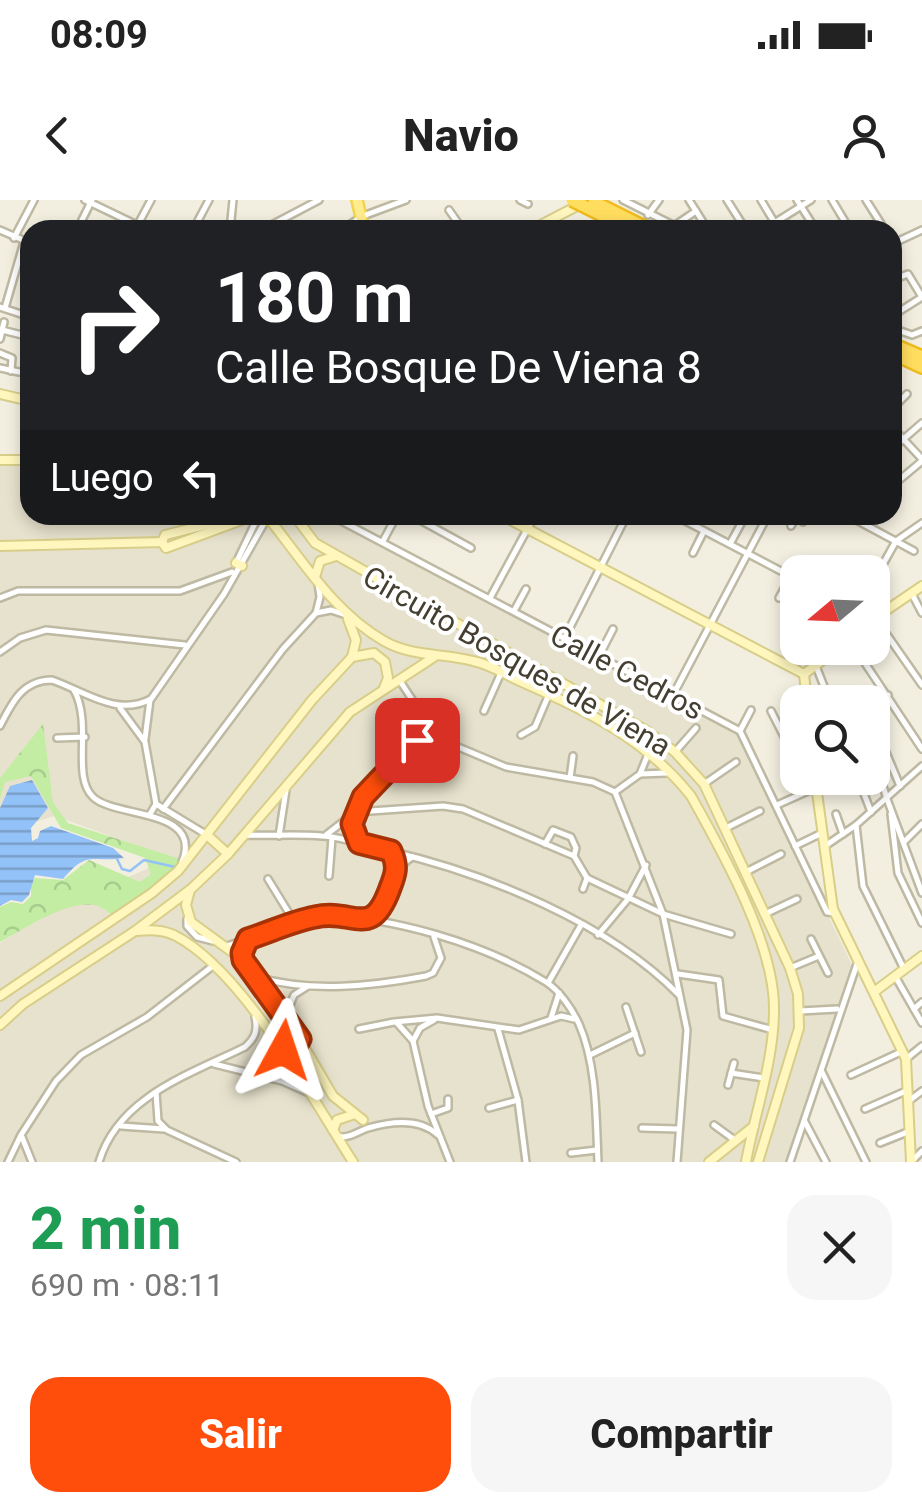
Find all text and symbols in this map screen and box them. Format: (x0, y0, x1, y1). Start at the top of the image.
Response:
text: 08:09 (50, 13, 148, 57)
icon: back (30, 108, 85, 163)
icon: person (837, 108, 892, 163)
text: Navio (403, 109, 519, 162)
text: 180 m (215, 257, 414, 339)
icon: right (50, 260, 180, 390)
text: Calle Bosque De Viena 8 (215, 341, 702, 394)
icon: left (174, 450, 229, 505)
text: Luego (50, 456, 154, 500)
north arrow (780, 555, 890, 665)
map controls (780, 555, 890, 795)
street label: Circuito Bosques de Viena (357, 558, 677, 764)
street label: Calle Cedros (544, 617, 710, 727)
button: search (780, 685, 890, 795)
pin (375, 698, 460, 783)
icon: arrive (390, 713, 445, 768)
position arrow (231, 998, 335, 1102)
text: 2 min (30, 1193, 181, 1264)
button: close (787, 1195, 892, 1300)
text: 690 m · 08:11 (30, 1266, 224, 1304)
button: Salir (30, 1377, 451, 1492)
button: Compartir (471, 1377, 892, 1492)

